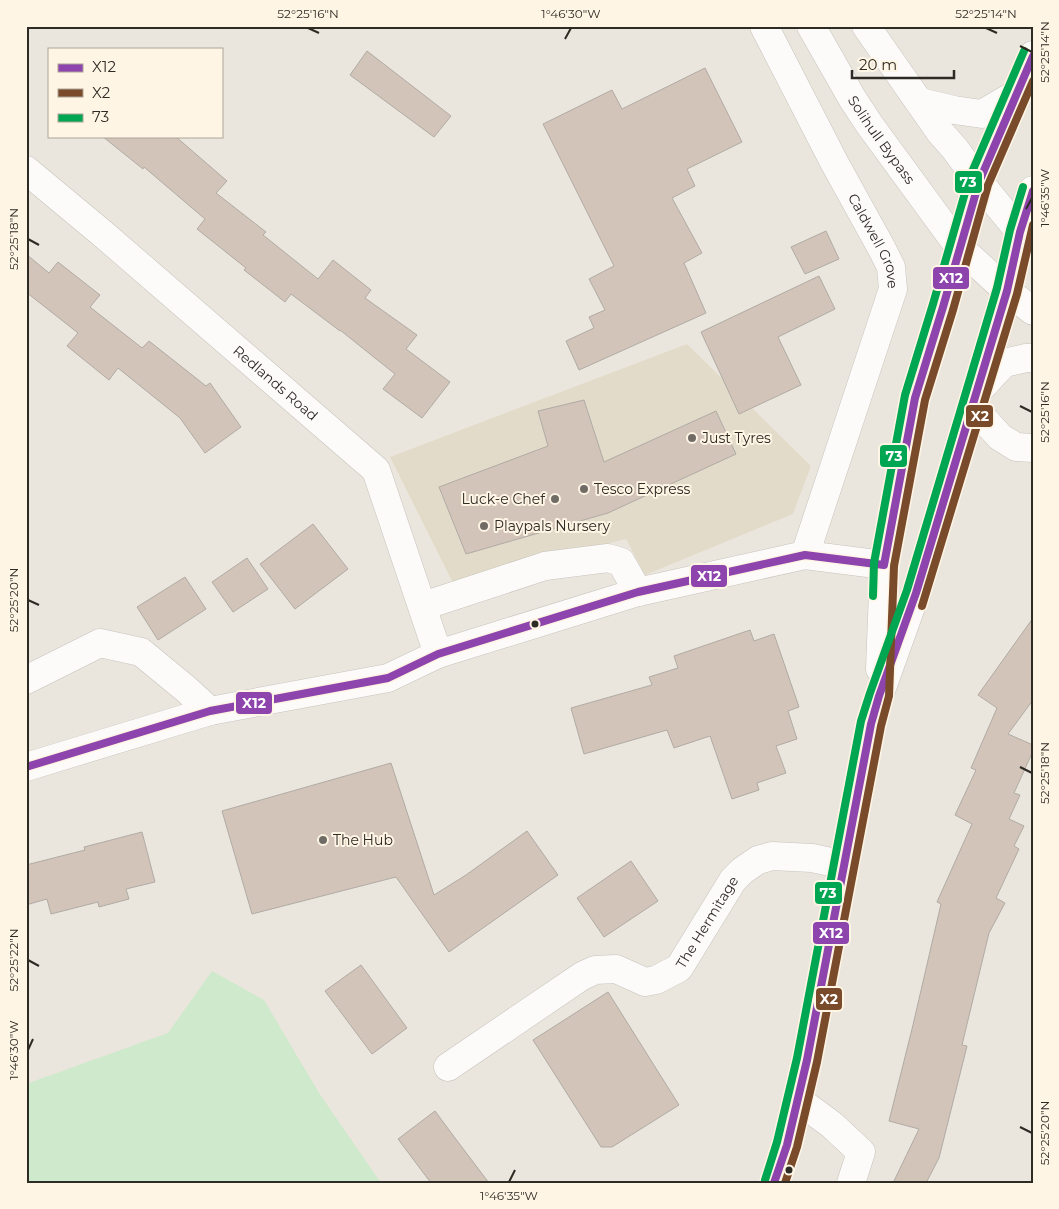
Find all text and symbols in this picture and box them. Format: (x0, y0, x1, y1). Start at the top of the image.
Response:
text: 52°25'16"N (277, 6, 339, 21)
text: 1°46'30"W (541, 6, 601, 21)
text: 52°25'14"N (955, 6, 1017, 21)
text: 52°25'14"N (1037, 21, 1052, 83)
legend (48, 48, 222, 138)
scale bar (852, 48, 954, 80)
text: 20 m (859, 55, 897, 74)
text: X12 (92, 57, 116, 76)
text: X2 (92, 83, 110, 102)
street label: Solihull Bypass (844, 92, 919, 188)
text: 73 (92, 107, 109, 126)
text: 1°46'35"W (1037, 169, 1052, 227)
line badge: 73 (954, 170, 983, 194)
text: 73 (960, 173, 976, 191)
street label: Caldwell Grove (844, 190, 902, 289)
text: 52°25'18"N (6, 208, 21, 270)
line badge: X12 (932, 266, 970, 290)
text: X12 (939, 269, 963, 287)
street label: Redlands Road (229, 341, 321, 425)
text: 52°25'16"N (1037, 381, 1052, 443)
line badge: X2 (965, 404, 994, 428)
text: X2 (971, 407, 989, 425)
place label: Just Tyres (701, 429, 771, 447)
marker: Just Tyres (686, 432, 698, 444)
line badge: 73 (879, 444, 908, 468)
text: 73 (886, 447, 902, 465)
place label: Tesco Express (594, 480, 691, 498)
marker: Tesco Express (578, 483, 590, 495)
place label: Luck-e Chef (461, 490, 546, 508)
marker: Luck-e Chef (549, 493, 561, 505)
place label: Playpals Nursery (494, 517, 611, 535)
marker: Playpals Nursery (478, 520, 490, 532)
line badge: X12 (690, 564, 728, 588)
text: X12 (697, 567, 721, 585)
text: 52°25'20"N (6, 568, 21, 632)
unlabelled marker (530, 619, 540, 629)
line badge: X12 (235, 691, 273, 715)
text: X12 (242, 694, 266, 712)
text: 52°25'18"N (1037, 742, 1052, 804)
place label: The Hub (333, 831, 393, 849)
marker: The Hub (317, 834, 329, 846)
street label: The Hermitage (672, 873, 742, 972)
line badge: 73 (814, 881, 843, 905)
text: 73 (820, 884, 836, 902)
line badge: X12 (812, 921, 850, 945)
text: X12 (819, 924, 843, 942)
text: 52°25'22"N (6, 928, 21, 992)
line badge: X2 (815, 987, 843, 1011)
text: X2 (820, 990, 838, 1008)
text: 1°46'30"W (6, 1020, 21, 1080)
text: 52°25'20"N (1037, 1101, 1052, 1165)
unlabelled marker (784, 1165, 794, 1175)
text: 1°46'35"W (480, 1188, 538, 1203)

